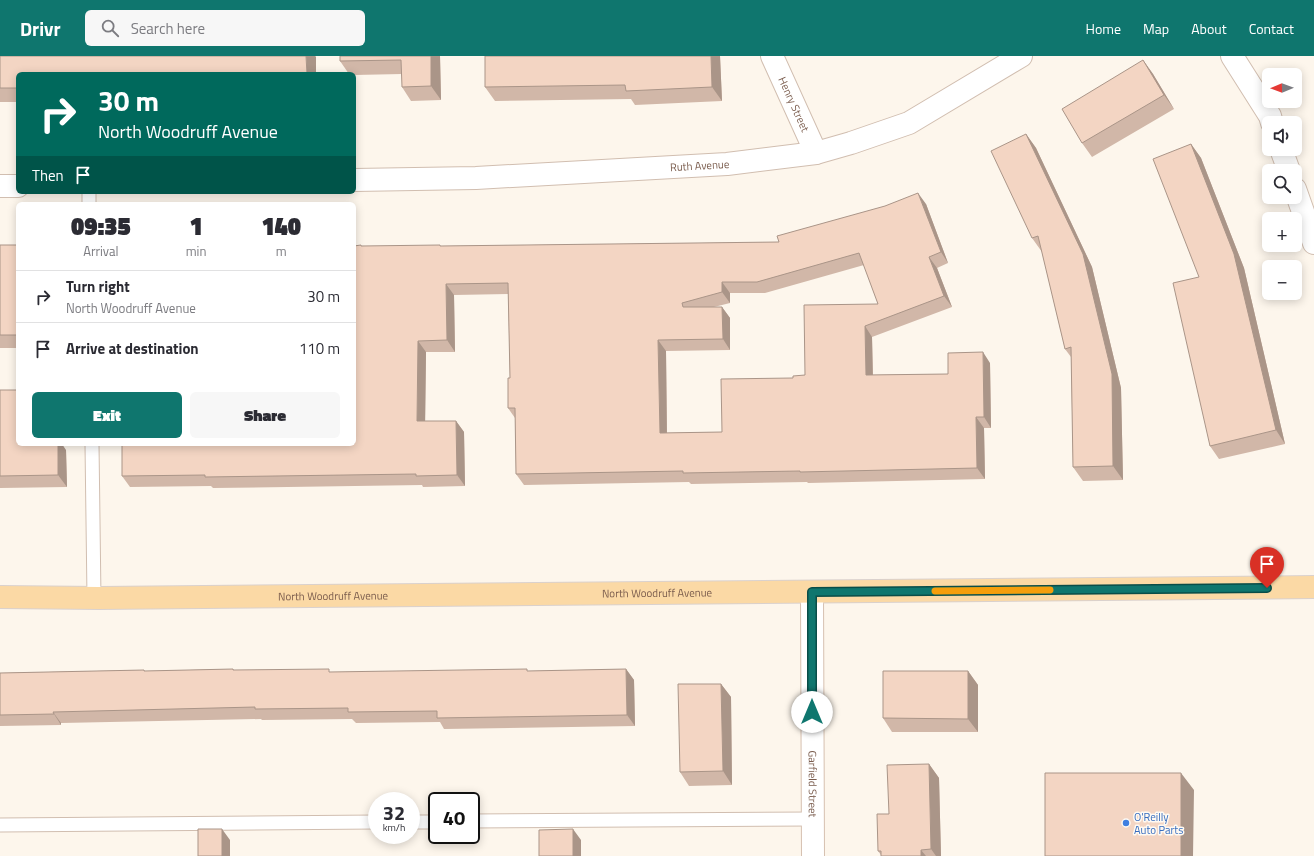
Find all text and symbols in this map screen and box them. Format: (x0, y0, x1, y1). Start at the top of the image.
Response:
search box (85, 10, 365, 46)
text: Drivr (20, 14, 61, 43)
icon: search (99, 17, 121, 39)
text: Search here (131, 17, 205, 40)
text: Home (1086, 18, 1121, 39)
text: Map (1143, 18, 1169, 39)
text: About (1191, 18, 1227, 39)
text: Contact (1249, 18, 1294, 39)
north arrow (1262, 68, 1302, 108)
map controls (1262, 68, 1302, 300)
street label: Henry Street (774, 74, 813, 134)
text: 30 m (98, 79, 159, 122)
icon: right (32, 88, 84, 140)
button: sound (1262, 116, 1302, 156)
text: North Woodruff Avenue (98, 118, 278, 145)
street label: Ruth Avenue (670, 156, 730, 175)
text: Then (32, 164, 64, 187)
icon: arrive (72, 164, 94, 186)
button: search (1262, 164, 1302, 204)
text: 09:35 (71, 208, 131, 244)
text: 1 (189, 208, 203, 244)
text: 140 (261, 208, 301, 244)
button: + (1262, 212, 1302, 252)
text: Arrival (83, 241, 118, 261)
text: min (186, 241, 206, 261)
text: m (276, 241, 287, 261)
button: − (1262, 260, 1302, 300)
text: Turn right (66, 275, 130, 298)
text: 30 m (307, 285, 340, 308)
icon: right (32, 286, 54, 308)
text: North Woodruff Avenue (66, 298, 196, 318)
text: Arrive at destination (66, 337, 199, 360)
text: 110 m (299, 337, 340, 360)
icon: arrive (32, 338, 54, 360)
button: Exit (32, 392, 182, 438)
button: Share (190, 392, 340, 438)
pin (1250, 547, 1284, 588)
icon: arrive (1256, 553, 1278, 575)
street label: North Woodruff Avenue (602, 584, 713, 601)
street label: North Woodruff Avenue (278, 587, 389, 604)
position arrow (791, 691, 833, 733)
street label: Garfield Street (805, 750, 821, 818)
speed limit sign: 40 (428, 792, 480, 844)
text: 32 (383, 797, 405, 828)
place label: O'Reilly Auto Parts (1134, 809, 1183, 838)
marker: O'Reilly Auto Parts (1121, 818, 1131, 828)
text: km/h (383, 820, 405, 835)

